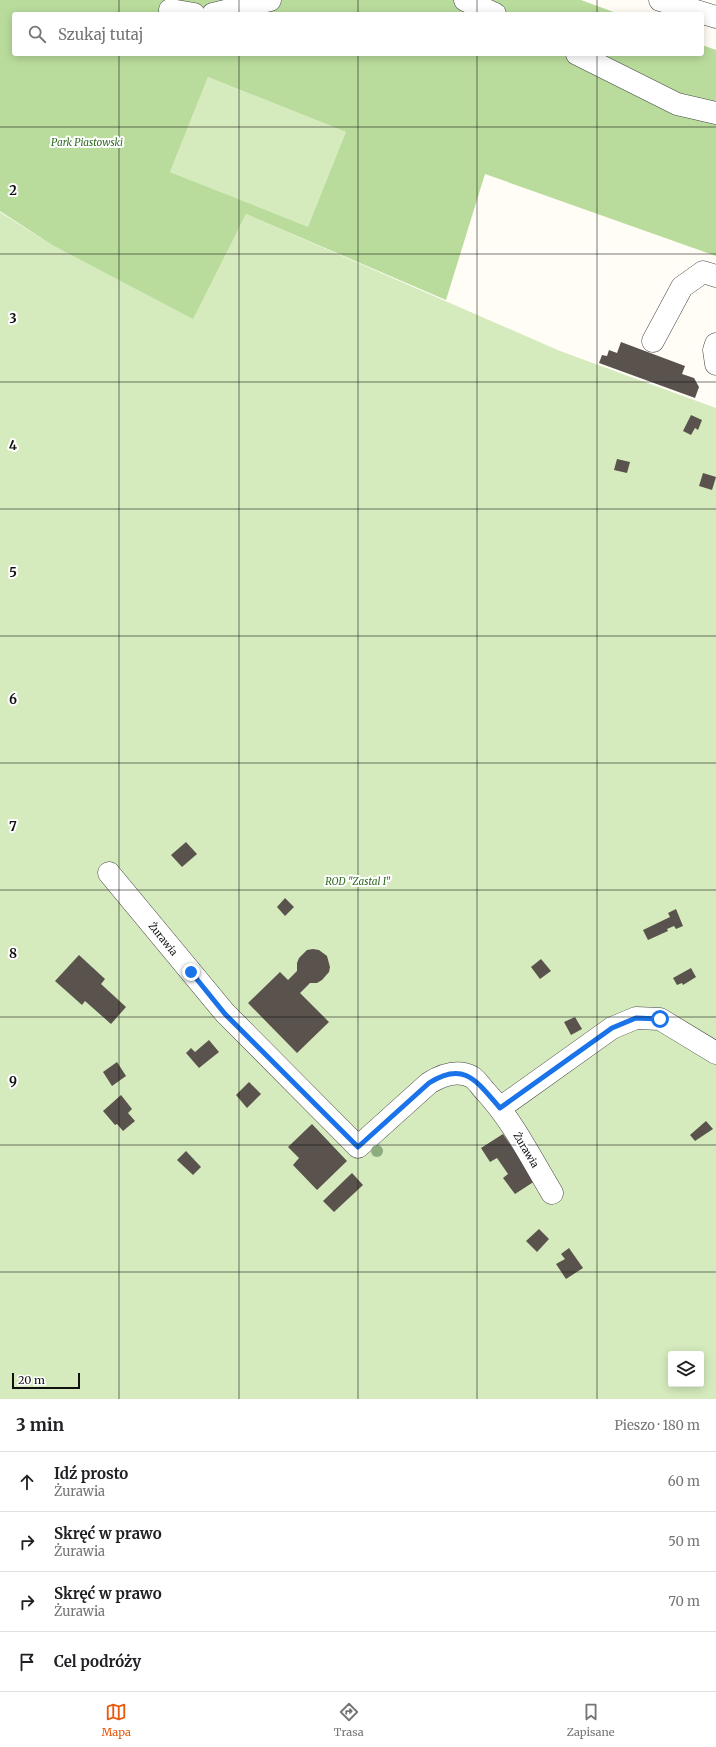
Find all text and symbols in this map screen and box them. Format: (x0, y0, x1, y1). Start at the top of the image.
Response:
search box (12, 12, 704, 56)
icon: search (26, 23, 48, 45)
text: Szukaj tutaj (58, 25, 143, 44)
park label: Park Piastowski (51, 136, 123, 149)
text: 2 (9, 182, 17, 199)
text: 3 (9, 310, 17, 327)
text: 4 (9, 437, 18, 454)
text: 5 (9, 564, 17, 581)
text: 6 (9, 691, 17, 708)
text: 7 (9, 818, 17, 835)
park label: ROD "Zastal I" (325, 875, 391, 888)
street label: Żurawia (146, 919, 182, 959)
text: 8 (9, 945, 17, 962)
route end (182, 963, 200, 981)
route start (651, 1010, 669, 1028)
text: 9 (9, 1073, 17, 1090)
street label: Żurawia (510, 1129, 543, 1171)
map controls (668, 1351, 704, 1387)
button: layers (668, 1351, 704, 1387)
scale bar (12, 1371, 80, 1390)
text: 20 m (18, 1373, 45, 1387)
text: 3 min (16, 1414, 64, 1436)
text: Pieszo · 180 m (614, 1417, 700, 1434)
text: Idź prosto (54, 1464, 128, 1483)
icon: ahead (16, 1471, 38, 1493)
text: 60 m (668, 1473, 700, 1490)
text: Żurawia (54, 1483, 105, 1500)
text: Skręć w prawo (54, 1524, 162, 1543)
icon: right (16, 1531, 38, 1553)
text: 50 m (668, 1533, 700, 1550)
text: Żurawia (54, 1543, 105, 1560)
text: Skręć w prawo (54, 1584, 162, 1603)
icon: right (16, 1591, 38, 1613)
text: 70 m (669, 1593, 700, 1610)
text: Żurawia (54, 1603, 105, 1620)
icon: arrive (16, 1651, 38, 1673)
text: Cel podróży (54, 1652, 141, 1671)
tab: Mapa (101, 1701, 131, 1739)
tab: Trasa (334, 1701, 364, 1739)
tab: Zapisane (567, 1701, 615, 1739)

